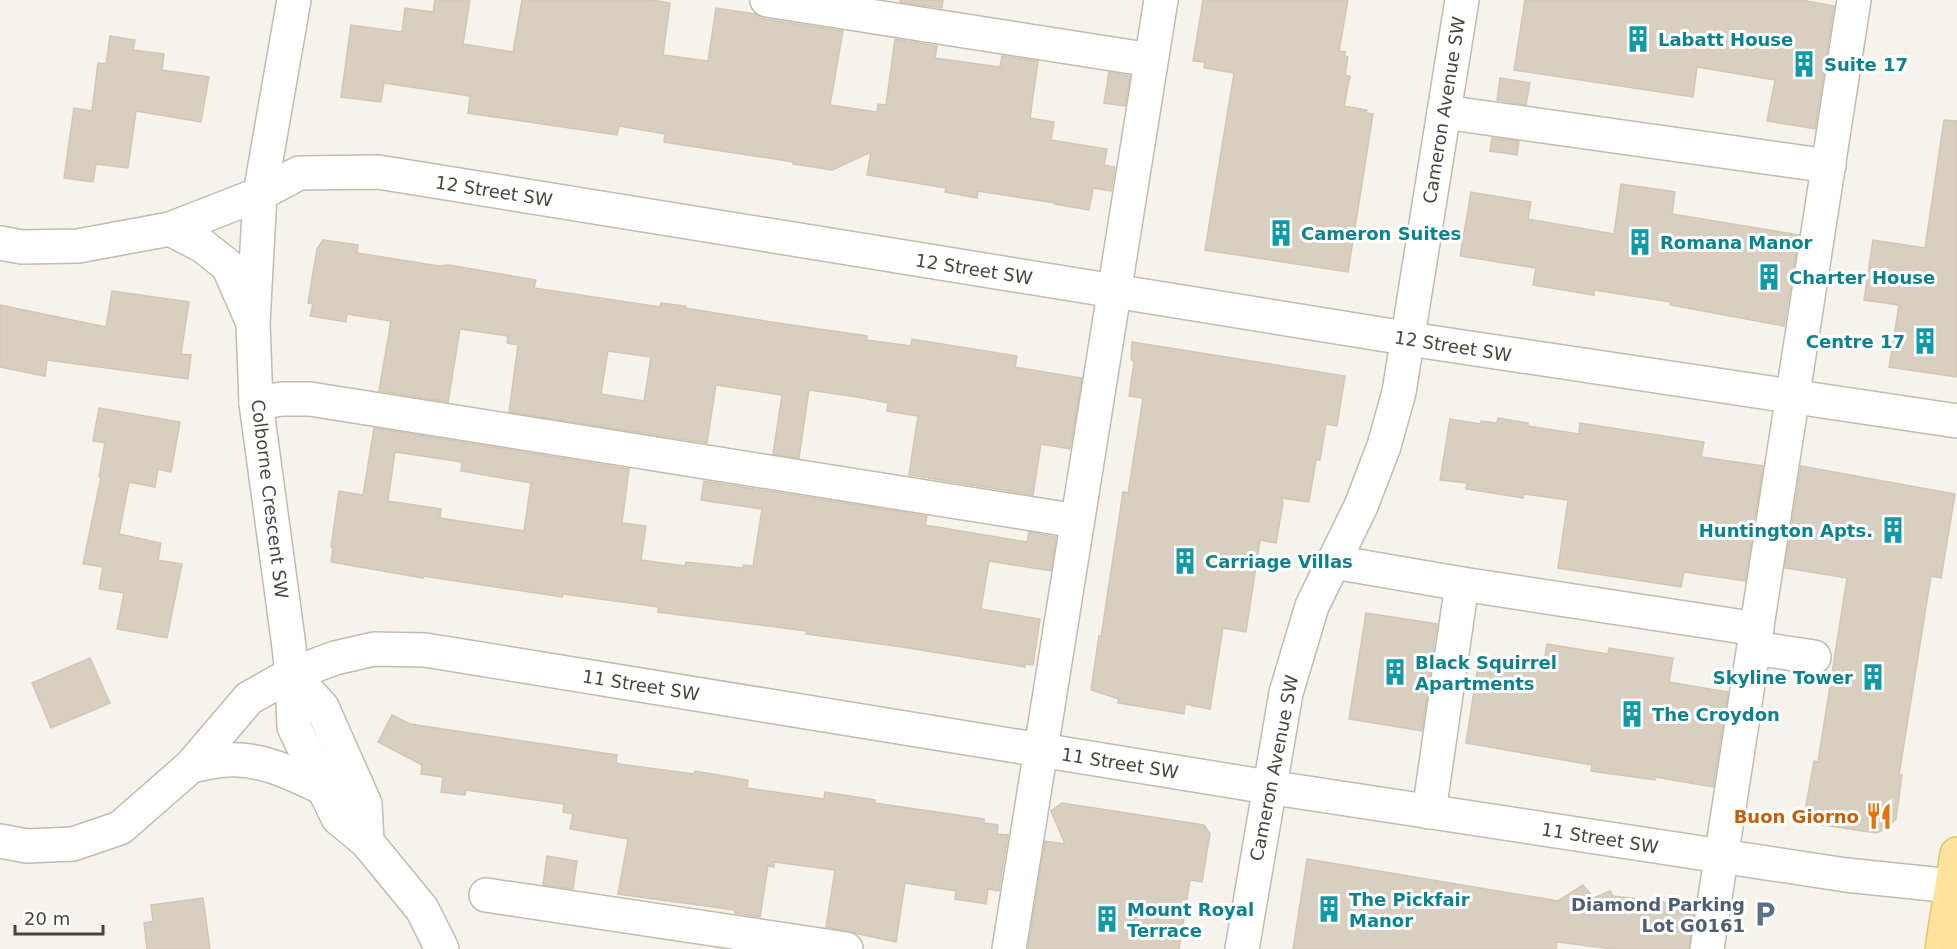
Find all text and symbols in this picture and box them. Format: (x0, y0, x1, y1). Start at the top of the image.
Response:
street label: Cameron Avenue SW (1419, 15, 1469, 205)
building icon: Labatt House (1623, 24, 1653, 54)
place label: Labatt House (1658, 29, 1793, 50)
building icon: Suite 17 (1789, 49, 1819, 79)
place label: Suite 17 (1824, 54, 1908, 75)
street label: 12 Street SW (434, 171, 554, 211)
building icon: Cameron Suites (1266, 218, 1296, 248)
place label: Cameron Suites (1301, 223, 1461, 244)
building icon: Romana Manor (1625, 227, 1655, 257)
place label: Romana Manor (1660, 232, 1813, 253)
street label: 12 Street SW (914, 249, 1034, 289)
building icon: Charter House (1754, 262, 1784, 292)
place label: Charter House (1789, 267, 1935, 288)
street label: 12 Street SW (1393, 326, 1513, 366)
building icon: Centre 17 (1910, 326, 1940, 356)
place label: Centre 17 (1806, 331, 1905, 352)
street label: Colborne Crescent SW (247, 398, 293, 600)
building icon: Huntington Apts. (1878, 515, 1908, 545)
place label: Huntington Apts. (1699, 520, 1873, 541)
building icon: Carriage Villas (1170, 546, 1200, 576)
place label: Carriage Villas (1205, 551, 1353, 572)
place label: Black Squirrel Apartments (1415, 652, 1557, 694)
building icon: Black Squirrel Apartments (1380, 657, 1410, 687)
building icon: Skyline Tower (1858, 662, 1888, 692)
street label: 11 Street SW (581, 665, 701, 705)
place label: Skyline Tower (1713, 667, 1853, 688)
street label: Cameron Avenue SW (1246, 673, 1302, 863)
building icon: The Croydon (1617, 699, 1647, 729)
place label: The Croydon (1652, 704, 1780, 725)
street label: 11 Street SW (1060, 743, 1180, 783)
restaurant icon: Buon Giorno (1864, 801, 1894, 831)
place label: Buon Giorno (1734, 806, 1859, 827)
street label: 11 Street SW (1540, 818, 1660, 858)
place label: The Pickfair Manor (1349, 889, 1470, 931)
building icon: The Pickfair Manor (1314, 894, 1344, 924)
place label: Diamond Parking Lot G0161 (1571, 894, 1745, 936)
scale bar (15, 898, 104, 936)
place label: Mount Royal Terrace (1127, 899, 1254, 941)
parking icon: Diamond Parking Lot G0161 (1750, 899, 1780, 929)
building icon: Mount Royal Terrace (1092, 904, 1122, 934)
text: 20 m (24, 908, 70, 929)

